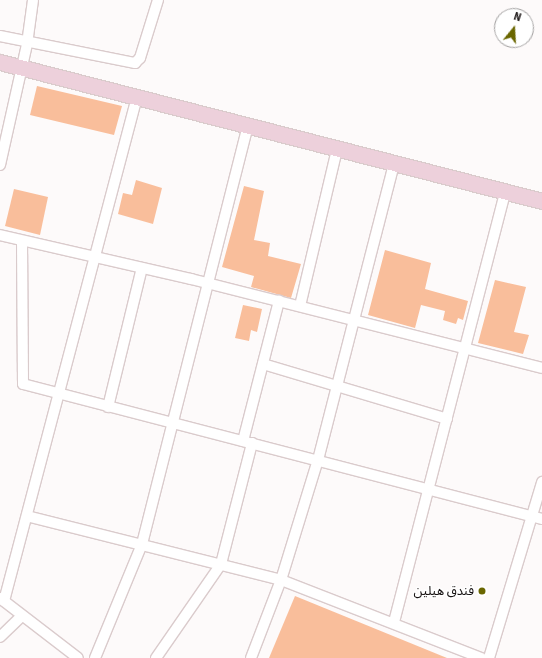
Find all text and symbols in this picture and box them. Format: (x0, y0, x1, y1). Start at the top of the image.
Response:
north arrow (494, 8, 534, 48)
text: N (512, 9, 523, 25)
place label: فندق هيلين (414, 583, 474, 599)
marker: فندق هيلين (477, 586, 487, 596)

